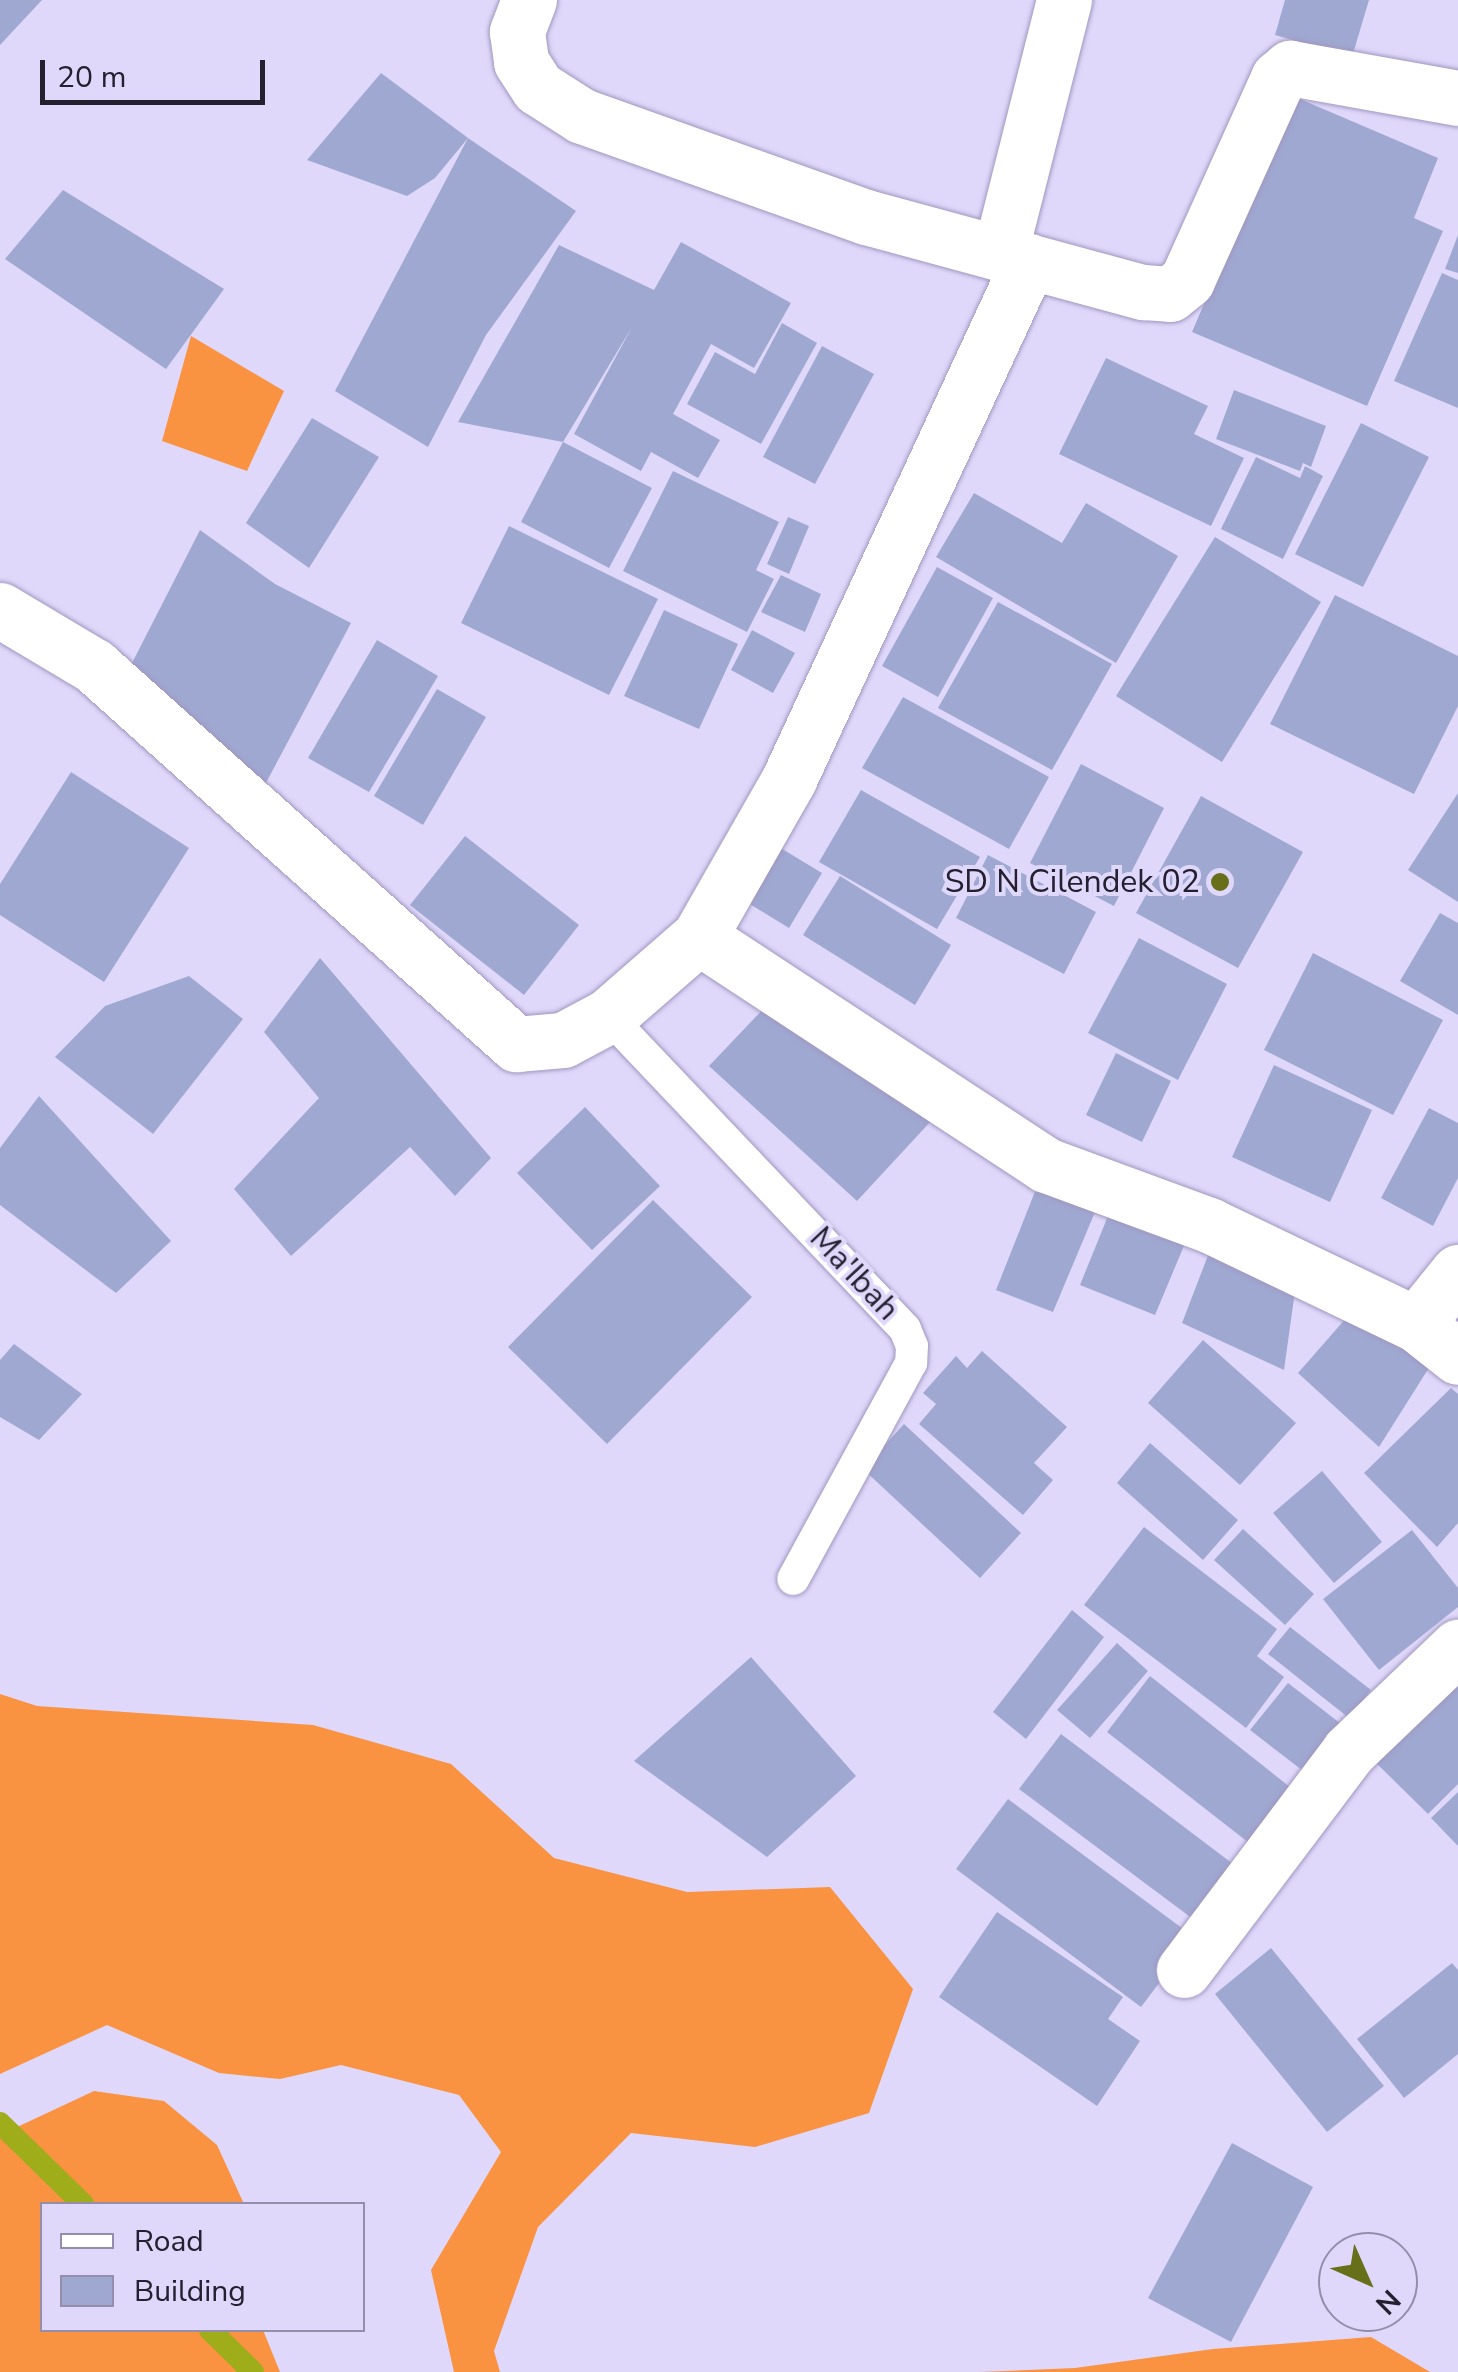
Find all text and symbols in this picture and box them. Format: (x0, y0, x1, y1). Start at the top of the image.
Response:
scale bar (45, 40, 270, 102)
text: 20 m (57, 57, 126, 98)
place label: SD N Cilendek 02 (945, 863, 1200, 901)
marker: SD N Cilendek 02 (1209, 871, 1231, 893)
street label: Ma'Ibah (801, 1219, 907, 1329)
legend (40, 2202, 365, 2332)
text: Road (134, 2221, 204, 2262)
north arrow (1318, 2232, 1418, 2332)
text: Building (134, 2271, 246, 2312)
text: N (1367, 2281, 1409, 2323)

